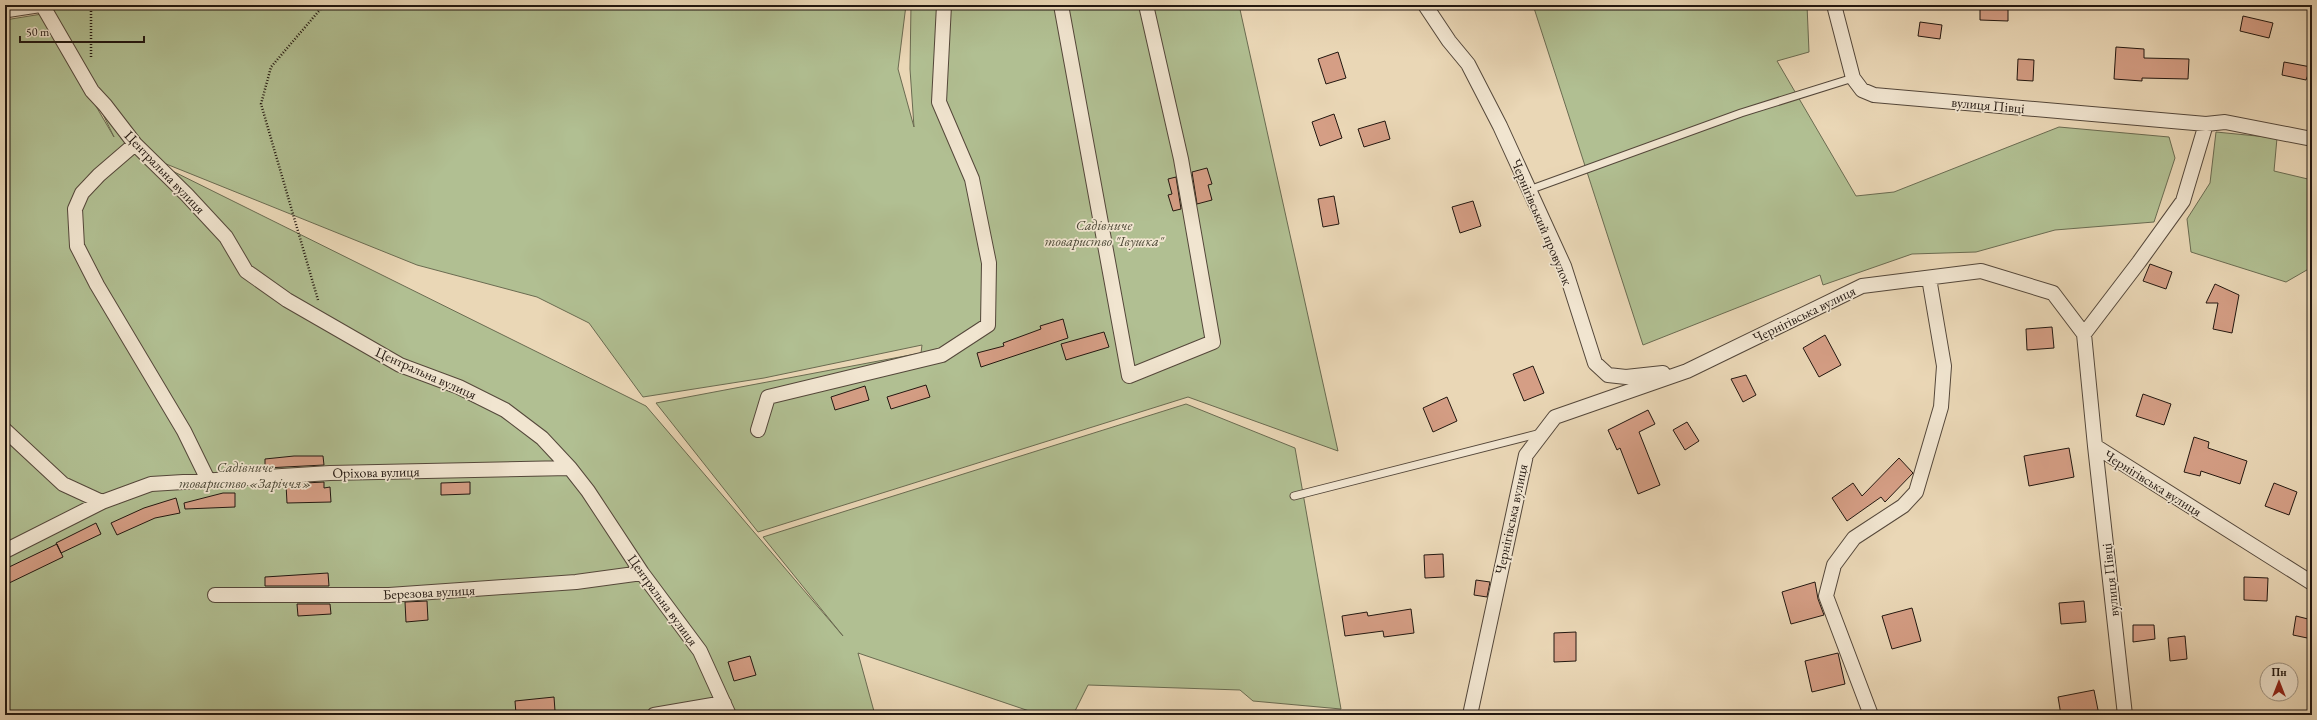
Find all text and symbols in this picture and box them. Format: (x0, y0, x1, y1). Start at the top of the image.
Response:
scale bar (20, 18, 144, 44)
text: 50 m (26, 24, 50, 40)
street label: вулиця Півці (1951, 93, 2026, 117)
street label: Центральна вулиця (121, 127, 209, 217)
street label: Чернігівський провулок (1507, 156, 1577, 288)
park label: Садівниче товариство "Івушка" (1045, 216, 1165, 250)
street label: Чернігівська вулиця (1750, 281, 1858, 347)
street label: Центральна вулиця (373, 343, 479, 403)
street label: Чернігівська вулиця (2101, 446, 2205, 520)
park label: Садівниче товариство «Заріччя» (179, 458, 311, 492)
street label: Оріхова вулиця (332, 462, 420, 482)
street label: Чернігівська вулиця (1491, 462, 1531, 576)
street label: вулиця Півці (2097, 542, 2123, 617)
street label: Центральна вулиця (624, 551, 702, 649)
street label: Березова вулиця (383, 581, 475, 603)
north arrow (2259, 662, 2299, 702)
text: Пн (2271, 665, 2287, 679)

